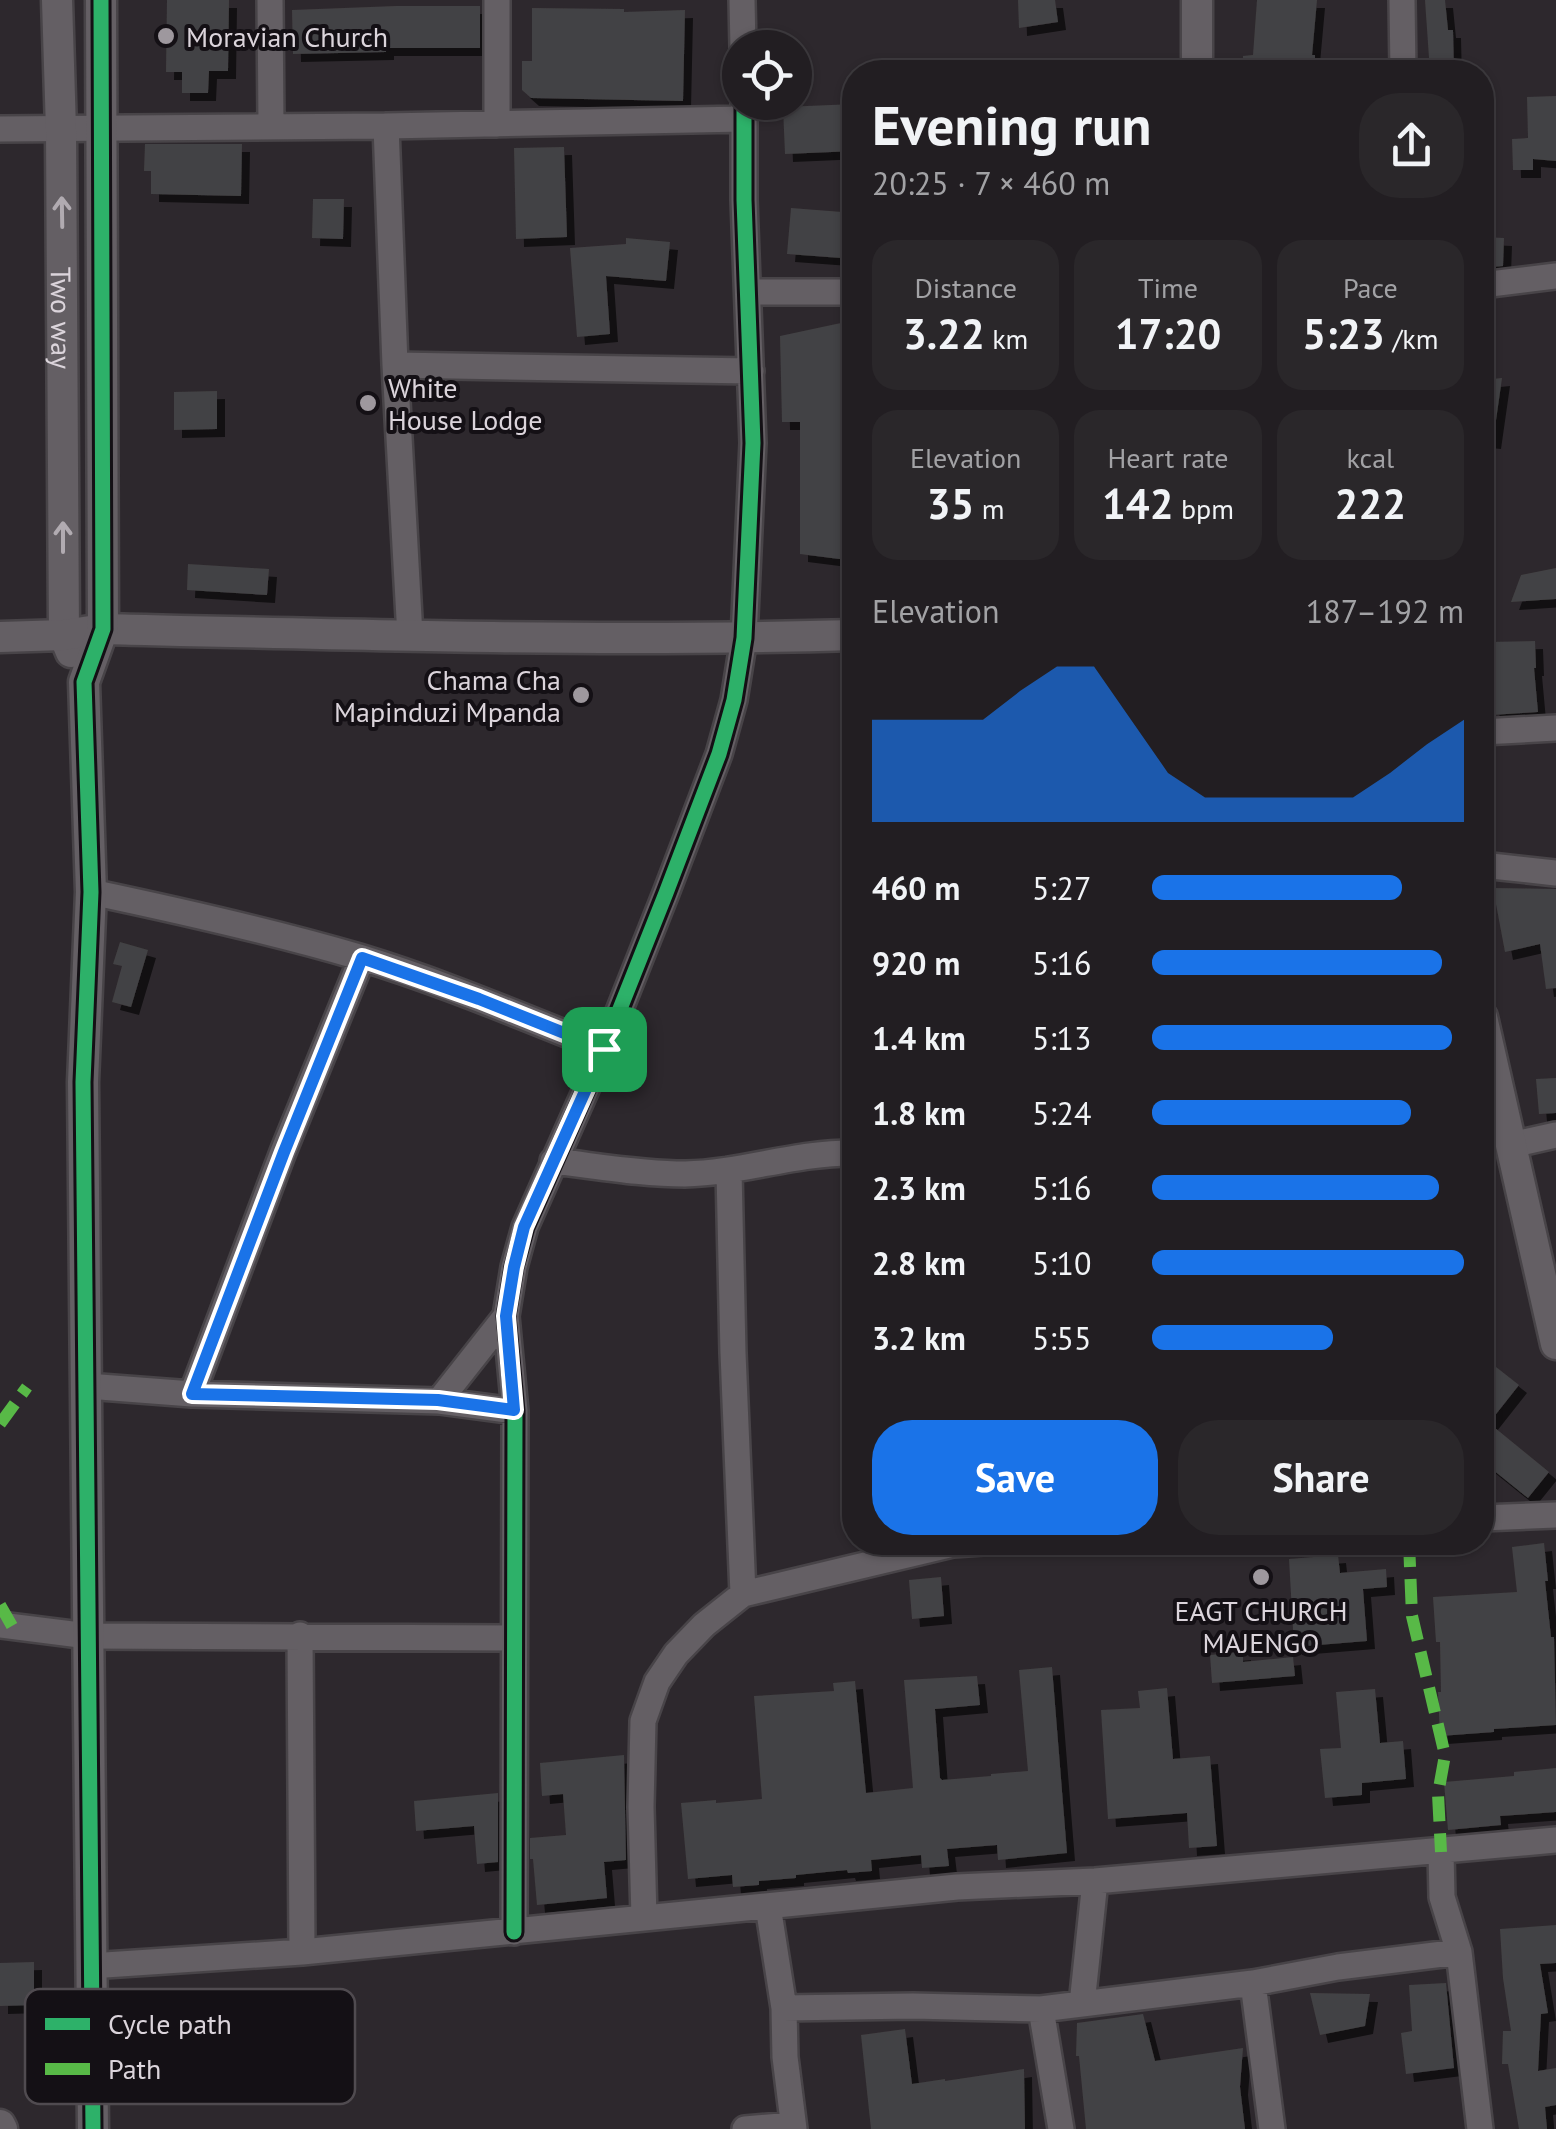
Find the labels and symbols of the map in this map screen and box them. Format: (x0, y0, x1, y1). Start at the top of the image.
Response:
place label: Moravian Church (186, 18, 388, 55)
marker: Moravian Church (155, 25, 177, 47)
one-way arrow (52, 197, 72, 230)
street label: Two way (43, 267, 81, 369)
place label: White House Lodge (388, 369, 543, 438)
marker: White House Lodge (357, 392, 379, 414)
one-way arrow (54, 522, 72, 554)
place label: Chama Cha Mapinduzi Mpanda (334, 661, 561, 730)
marker: Chama Cha Mapinduzi Mpanda (570, 684, 592, 706)
pin (562, 1007, 647, 1092)
marker: EAGT CHURCH MAJENGO (1250, 1566, 1272, 1588)
place label: EAGT CHURCH MAJENGO (1174, 1592, 1348, 1661)
legend (25, 1989, 355, 2104)
text: Cycle path (108, 2005, 232, 2042)
text: Path (108, 2050, 161, 2087)

